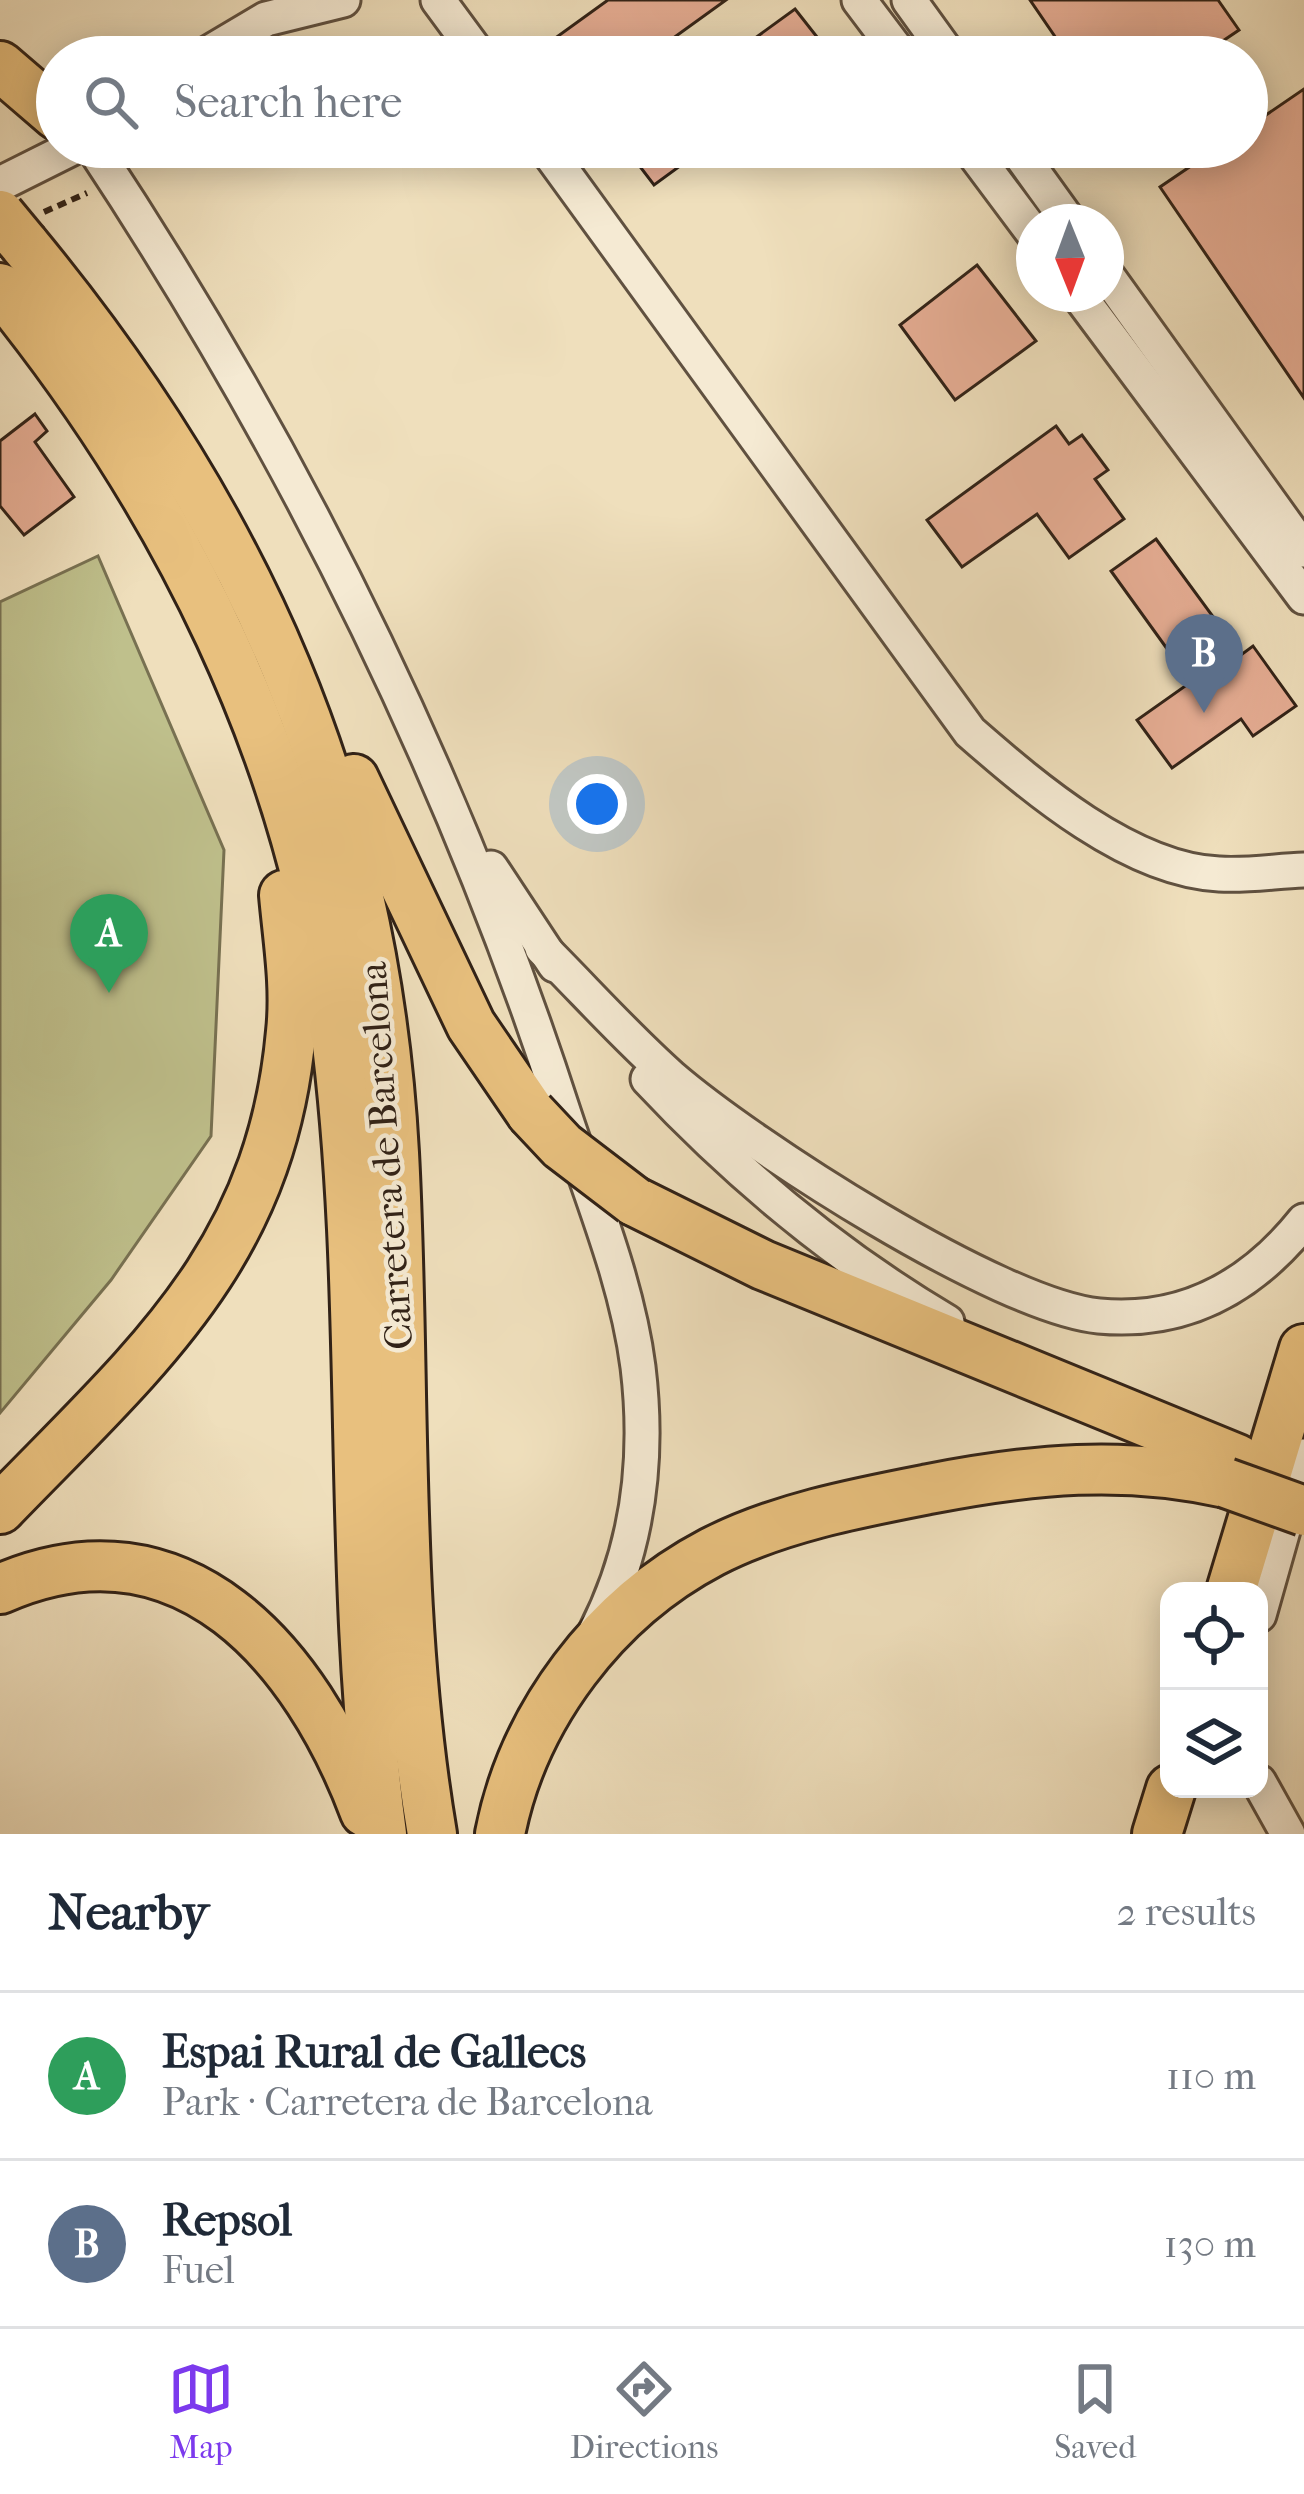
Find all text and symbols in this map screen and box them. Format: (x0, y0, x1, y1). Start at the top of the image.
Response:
search box (36, 36, 1268, 168)
icon: search (78, 69, 144, 135)
text: Search here (174, 76, 402, 129)
north arrow (1016, 204, 1124, 312)
pin: B (1165, 614, 1243, 713)
your location (567, 774, 627, 834)
pin: A (70, 894, 148, 993)
street label: Carretera de Barcelona (349, 960, 422, 1351)
map controls (1160, 1582, 1268, 1798)
button: locate (1160, 1582, 1268, 1690)
button: layers (1160, 1690, 1268, 1798)
text: Nearby (48, 1882, 209, 1942)
text: 2 results (1117, 1889, 1256, 1935)
text: Espai Rural de Gallecs (162, 2026, 586, 2079)
text: A (74, 2053, 100, 2099)
text: 110 m (1166, 2053, 1256, 2099)
text: Park · Carretera de Barcelona (162, 2079, 653, 2125)
text: Repsol (162, 2194, 292, 2247)
text: B (74, 2221, 100, 2267)
text: 130 m (1164, 2221, 1256, 2267)
text: Fuel (162, 2247, 235, 2293)
tab: Map (168, 2356, 234, 2467)
tab: Directions (570, 2356, 718, 2467)
tab: Saved (1054, 2356, 1136, 2467)

